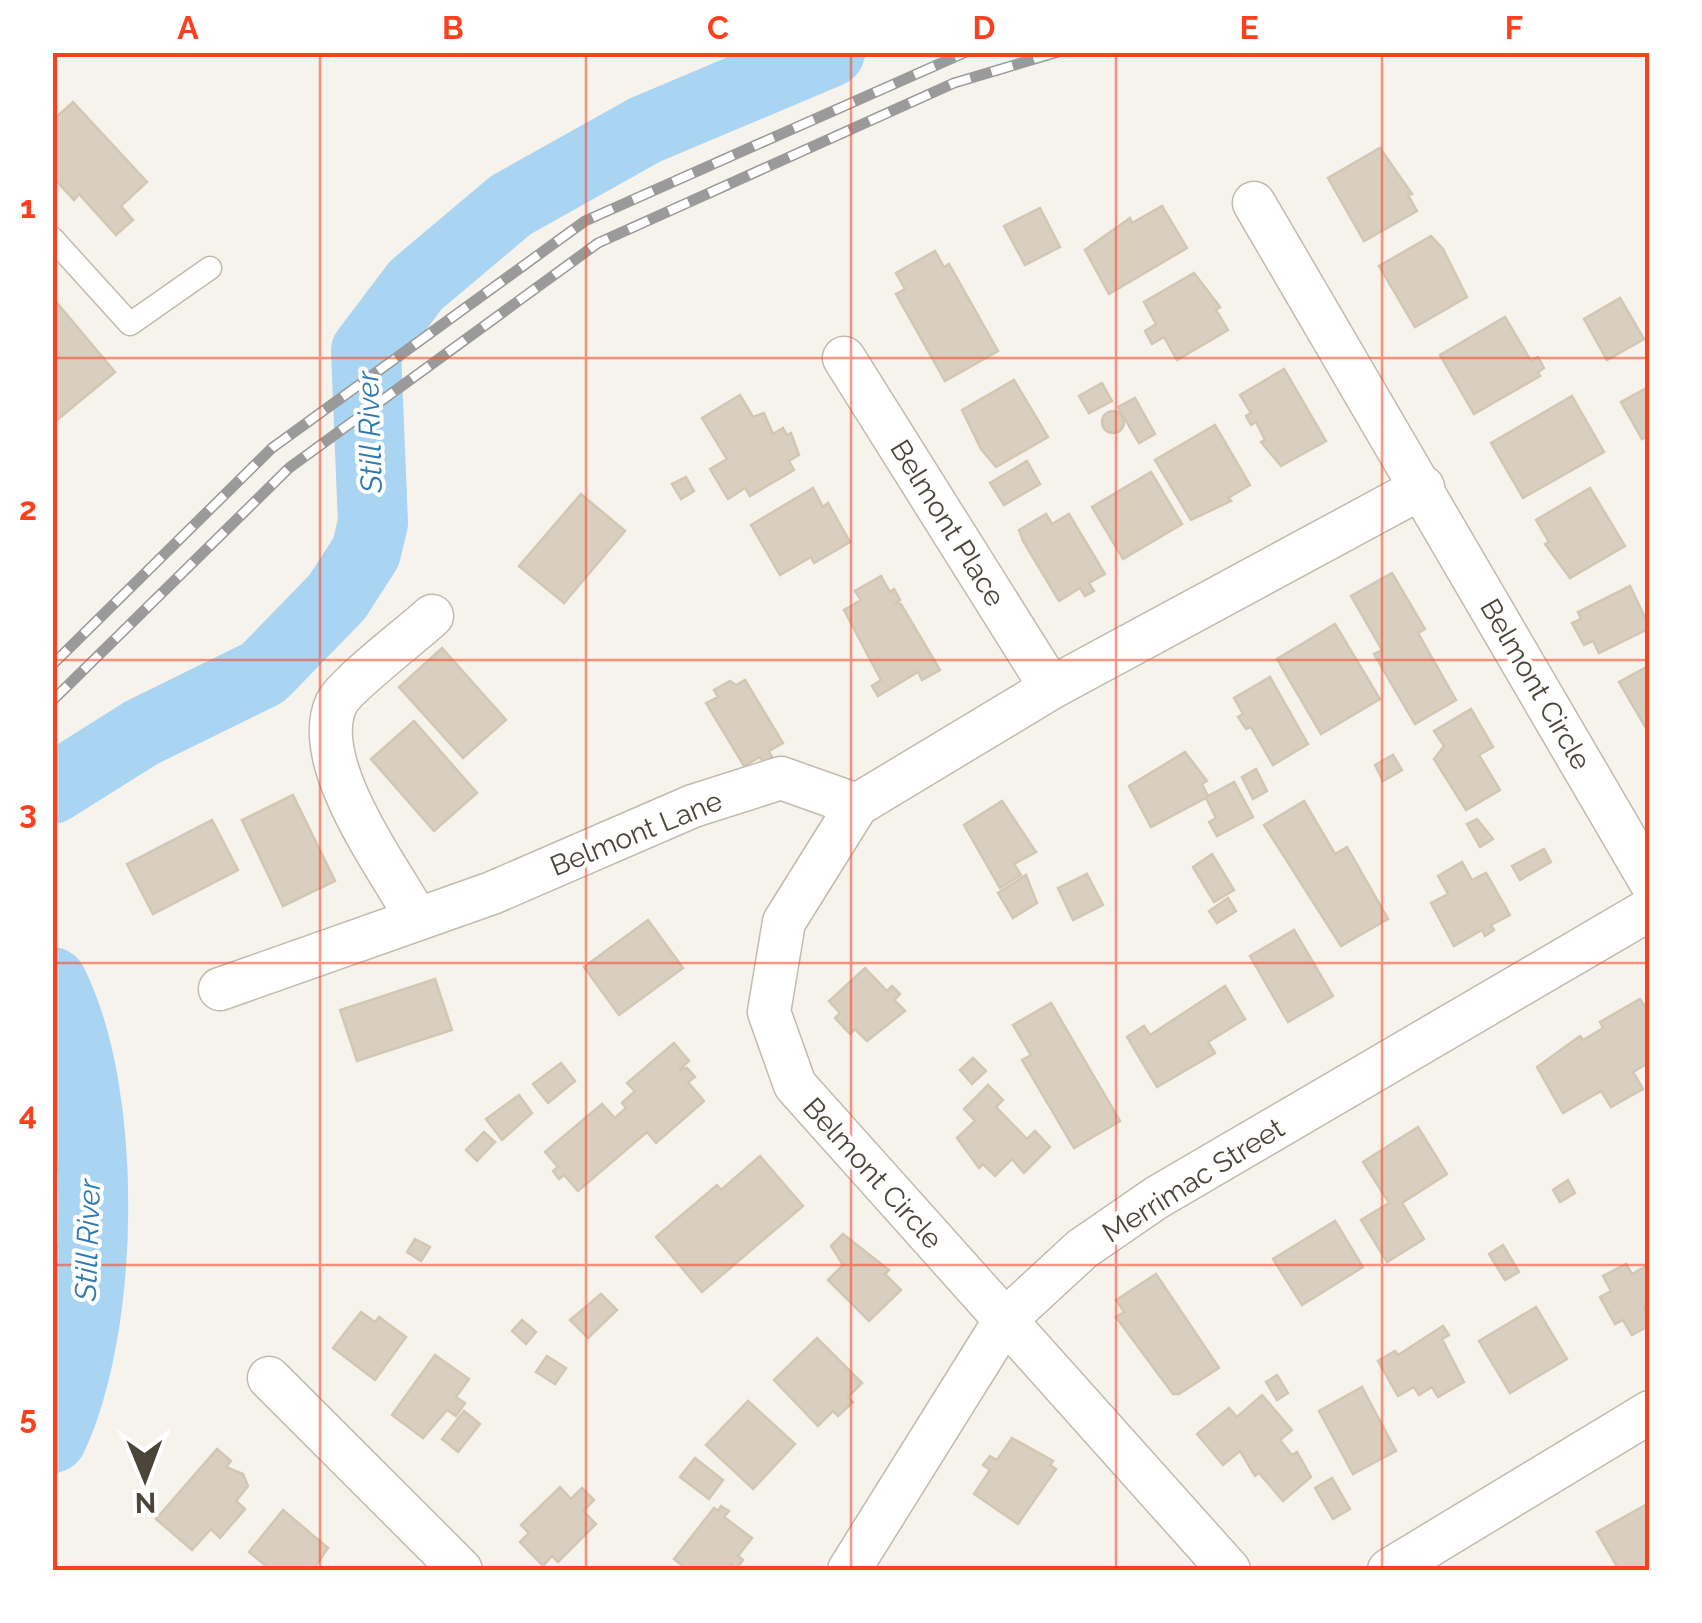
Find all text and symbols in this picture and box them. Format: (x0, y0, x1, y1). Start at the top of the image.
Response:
text: A (177, 9, 199, 46)
text: B (442, 9, 464, 46)
text: C (707, 9, 729, 46)
text: D (973, 9, 995, 46)
text: E (1239, 9, 1259, 46)
text: F (1505, 9, 1523, 46)
text: 1 (20, 188, 36, 225)
water label: Still River (350, 369, 389, 494)
street label: Belmont Place (883, 434, 1012, 612)
text: 2 (19, 490, 37, 527)
street label: Belmont Circle (1473, 593, 1598, 776)
street label: Belmont Lane (546, 784, 727, 883)
text: 3 (19, 793, 37, 830)
street label: Belmont Circle (796, 1091, 949, 1256)
text: 4 (19, 1095, 37, 1132)
street label: Merrimac Street (1096, 1111, 1291, 1249)
water label: Still River (68, 1177, 107, 1302)
text: 5 (19, 1398, 37, 1435)
north arrow (95, 1428, 195, 1528)
text: N (134, 1486, 156, 1519)

